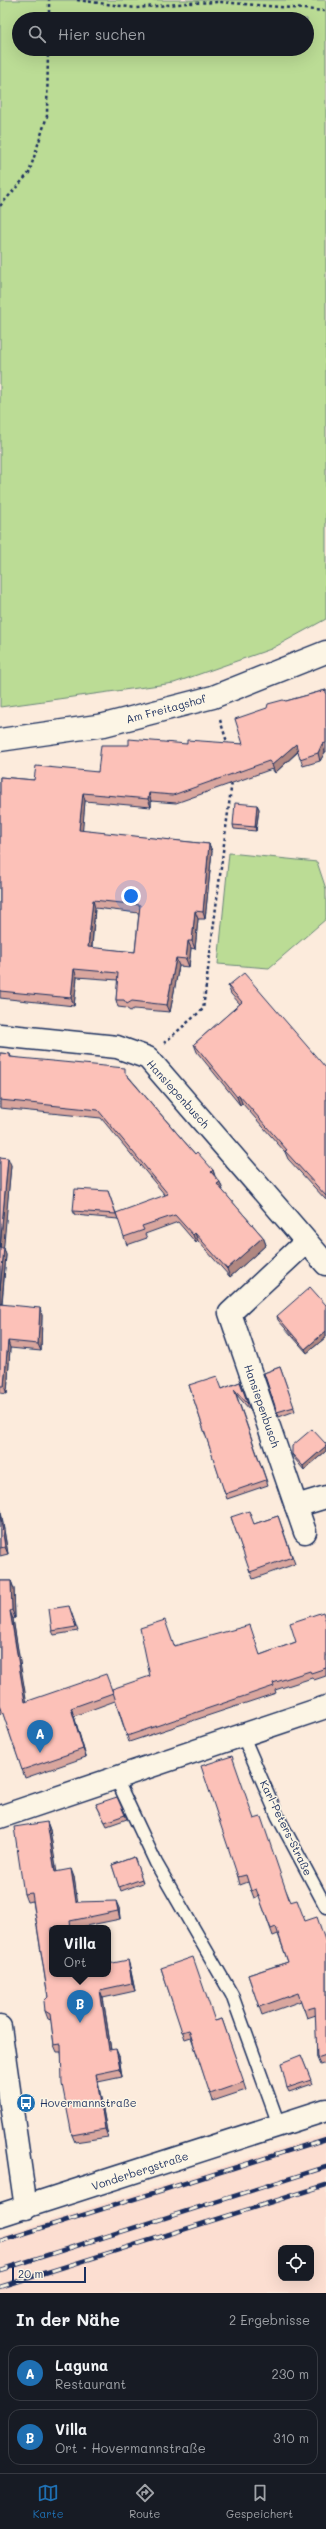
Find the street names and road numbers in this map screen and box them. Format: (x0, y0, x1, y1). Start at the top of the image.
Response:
street label: Am Freitagshof (124, 690, 208, 726)
street label: Hansiepenbusch (144, 1056, 213, 1131)
street label: Hansiepenbusch (241, 1362, 284, 1449)
street label: Karl-Peters-Straße (257, 1778, 316, 1878)
street label: Vonderbergstraße (89, 2148, 190, 2193)

